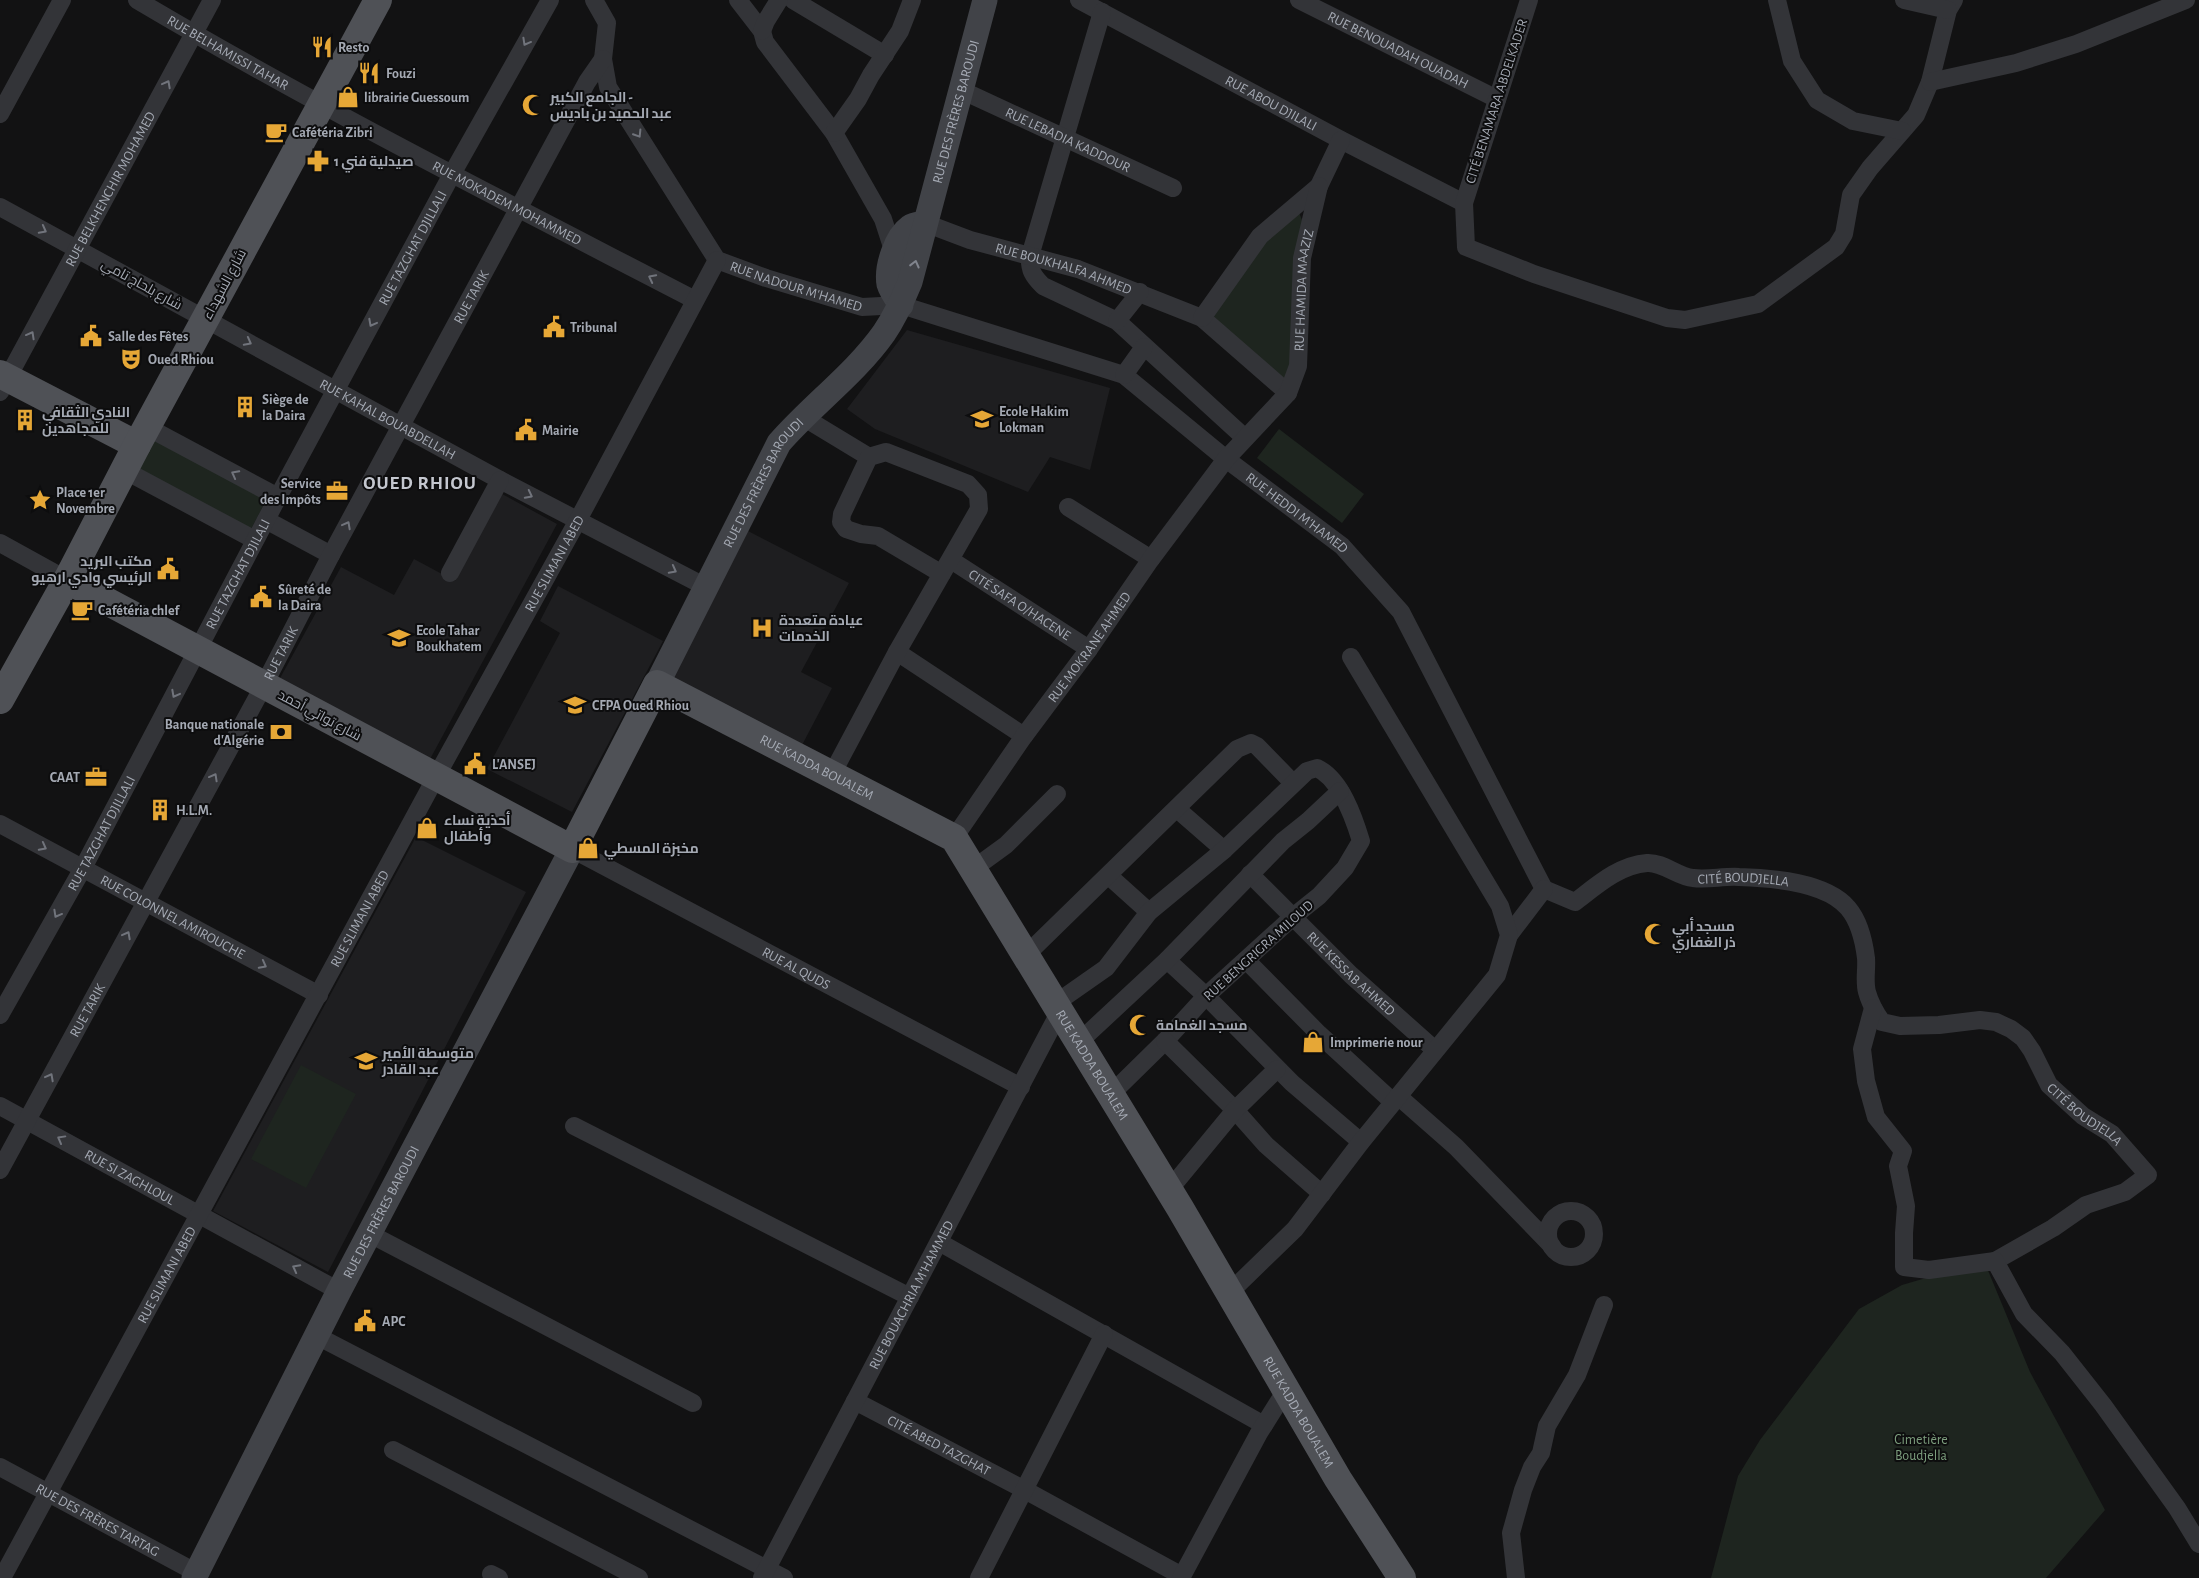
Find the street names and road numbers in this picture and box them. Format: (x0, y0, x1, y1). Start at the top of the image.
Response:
street label: RUE BENOUADAH OUADAH (1325, 10, 1470, 92)
street label: RUE BELHAMISSI TAHAR (165, 13, 291, 93)
street label: CITÉ BENAMARA ABDELKADER (1461, 16, 1530, 186)
street label: RUE DES FRÈRES BAROUDI (931, 39, 982, 185)
street label: RUE ABOU DJILALI (1223, 74, 1319, 134)
street label: RUE LEBADIA KADDOUR (1003, 106, 1133, 175)
street label: RUE BELKHENCHIR MOHAMED (63, 109, 158, 269)
street label: RUE MOKADEM MOHAMMED (430, 159, 583, 248)
street label: RUE TAZGHAT DJILLALI (377, 189, 450, 308)
street label: RUE HAMIDA MAAZIZ (1293, 228, 1317, 352)
street label: RUE BOUKHALFA AHMED (994, 241, 1133, 297)
street label: شارع الشهداء (201, 247, 250, 322)
street label: شارع بلحاج تامي (97, 257, 184, 316)
street label: RUE NADOUR M'HAMED (728, 259, 864, 315)
street label: RUE TARIK (451, 268, 492, 326)
street label: RUE KAHAL BOUABDELLAH (317, 377, 458, 462)
street label: RUE DES FRÈRES BAROUDI (721, 416, 806, 550)
street label: RUE HEDDI M'HAMED (1243, 471, 1350, 556)
street label: RUE SLIMANI ABED (523, 513, 587, 614)
street label: RUE TAZGHAT DJILALI (204, 517, 273, 632)
street label: CITÉ SAFA O/HACENE (966, 567, 1073, 643)
street label: RUE MOKRANE AHMED (1046, 590, 1134, 705)
street label: RUE TARIK (262, 624, 301, 683)
street label: شارع تواتي أحمد (274, 685, 365, 747)
street label: RUE KADDA BOUALEM (757, 733, 876, 803)
street label: RUE TAZGHAT DJILLALI (66, 774, 138, 894)
street label: RUE SLIMANI ABED (328, 868, 392, 970)
street label: CITÉ BOUDJELLA (1697, 868, 1790, 889)
street label: RUE COLONNEL AMIROUCHE (98, 873, 247, 962)
street label: RUE BENGRIGRA MILOUD (1201, 898, 1316, 1003)
street label: RUE KESSAB AHMED (1304, 929, 1397, 1019)
street label: RUE AL QUDS (760, 945, 832, 993)
street label: RUE TARIK (68, 981, 108, 1040)
street label: RUE KADDA BOUALEM (1053, 1008, 1130, 1123)
street label: CITÉ BOUDJELLA (2044, 1081, 2125, 1148)
street label: RUE DES FRÈRES BAROUDI (341, 1144, 422, 1281)
street label: RUE SI ZAGHLOUL (82, 1148, 177, 1208)
street label: RUE BOUACHRIA M'HAMMED (867, 1219, 957, 1372)
street label: RUE SLIMANI ABED (135, 1224, 199, 1326)
street label: RUE KADDA BOUALEM (1260, 1354, 1336, 1470)
street label: CITÉ ABED TAZGHAT (885, 1413, 993, 1479)
street label: RUE DES FRÈRES TARTAG (33, 1482, 161, 1559)

